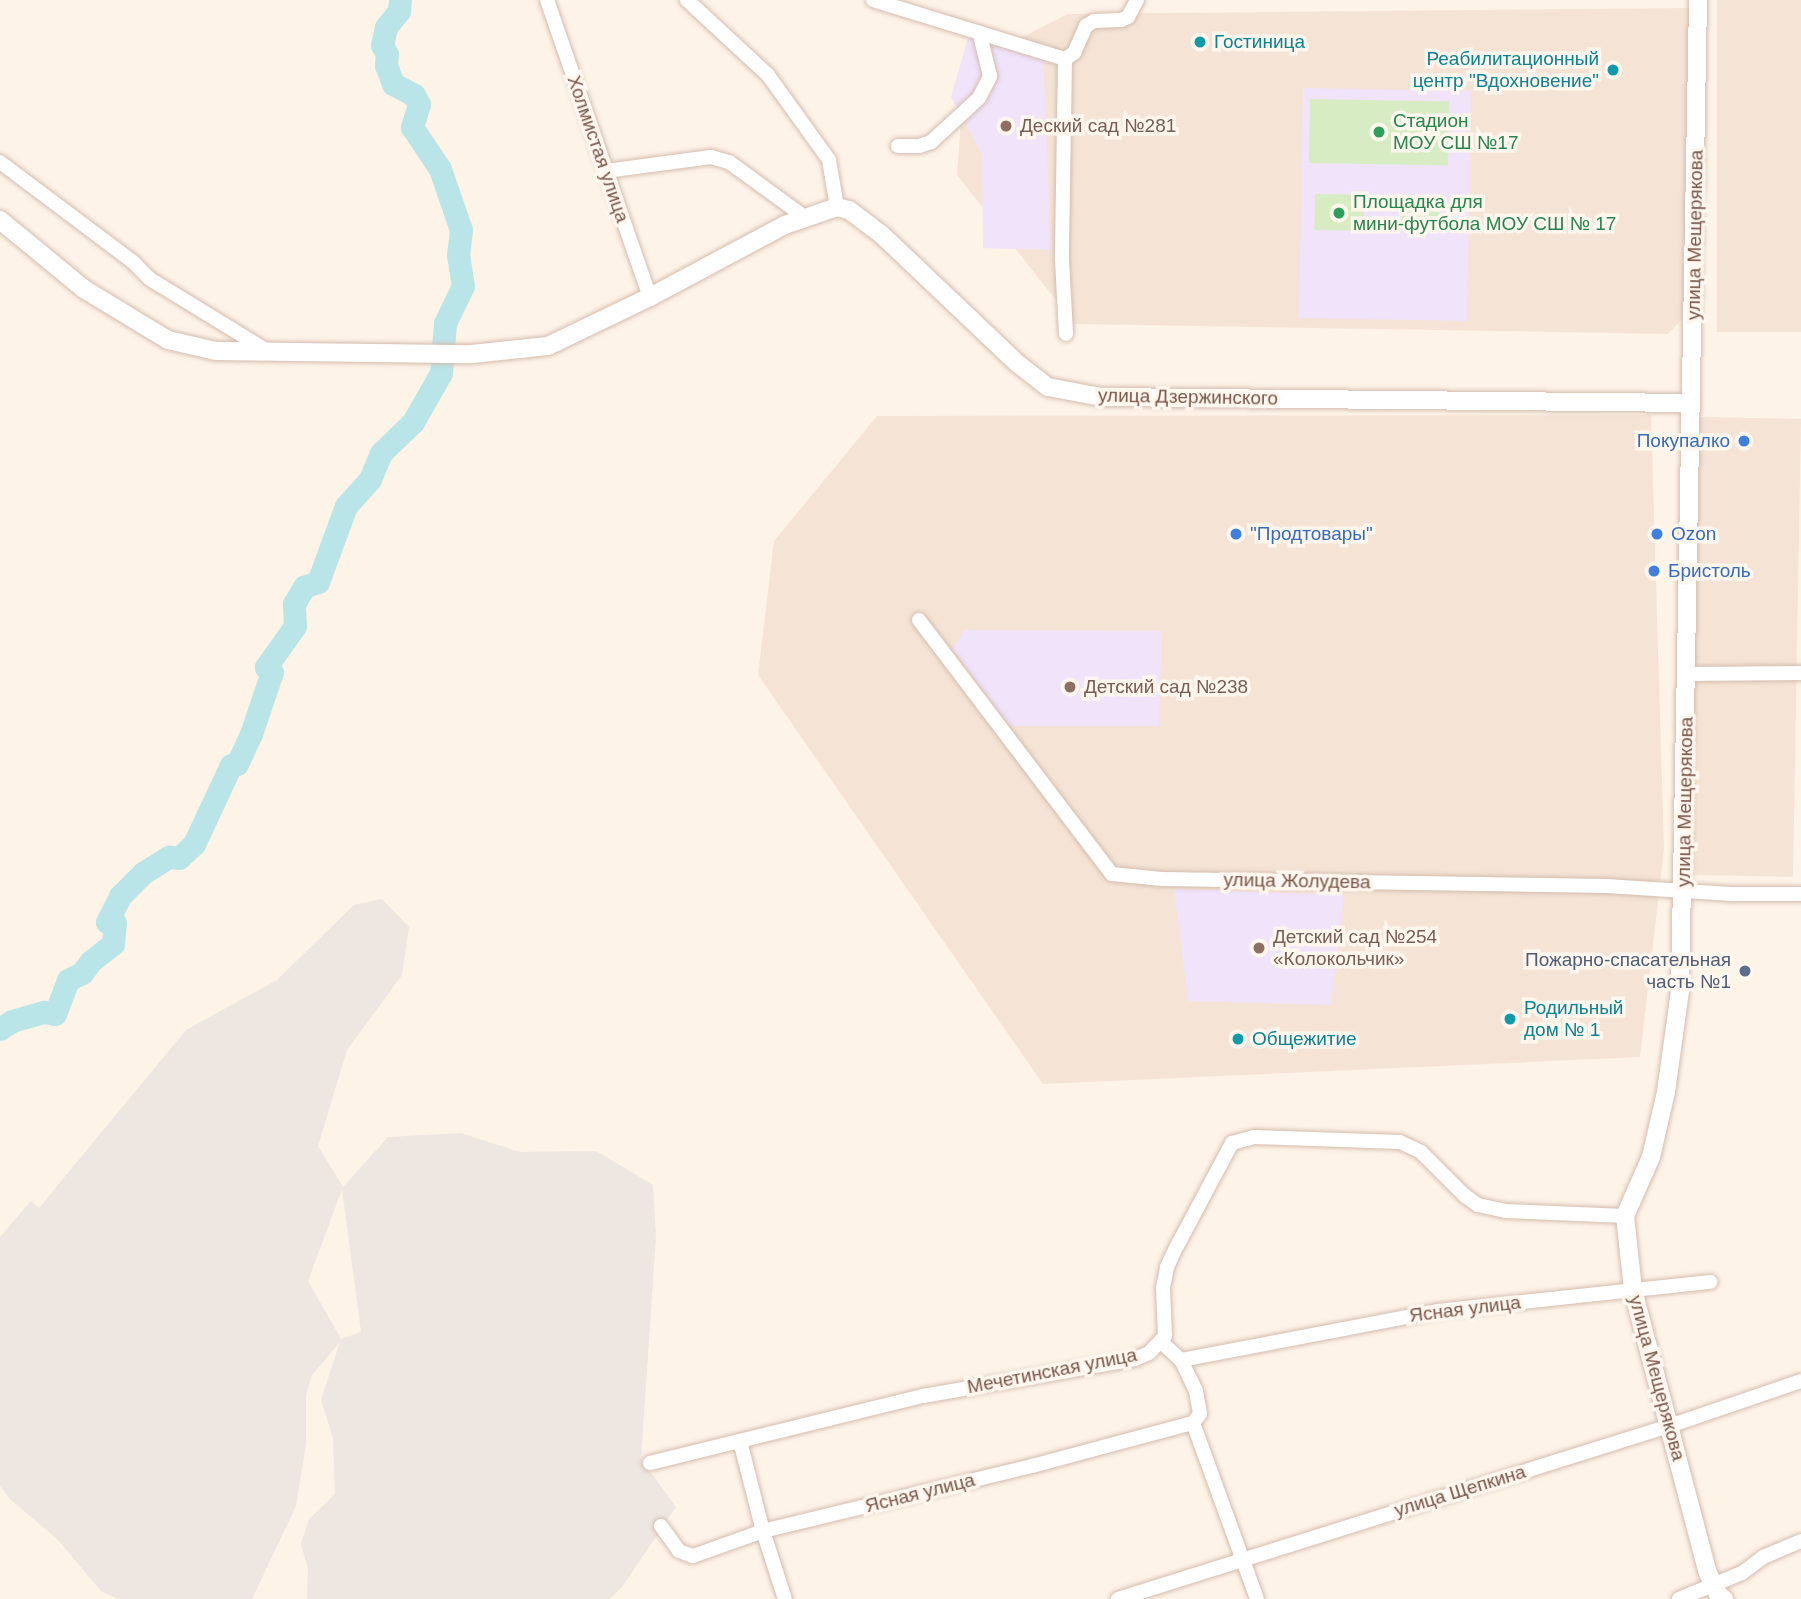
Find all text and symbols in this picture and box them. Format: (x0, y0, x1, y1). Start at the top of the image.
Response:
place label: Гостиница (1214, 31, 1305, 53)
marker: Гостиница (1192, 34, 1208, 50)
place label: Реабилитационный центр "Вдохновение" (1413, 48, 1599, 92)
marker: Реабилитационный центр "Вдохновение" (1605, 62, 1621, 78)
street label: Холмистая улица (562, 73, 634, 225)
place label: Стадион МОУ СШ №17 (1393, 110, 1518, 154)
place label: Деский сад №281 (1020, 115, 1176, 137)
marker: Деский сад №281 (998, 118, 1014, 134)
marker: Стадион МОУ СШ №17 (1371, 124, 1387, 140)
street label: улица Мещерякова (1682, 150, 1708, 320)
place label: Площадка для мини-футбола МОУ СШ № 17 (1353, 191, 1616, 235)
marker: Площадка для мини-футбола МОУ СШ № 17 (1331, 205, 1347, 221)
street label: улица Дзержинского (1098, 384, 1278, 410)
place label: Покупалко (1637, 430, 1730, 452)
marker: Покупалко (1736, 433, 1752, 449)
place label: "Продтовары" (1250, 523, 1373, 545)
place label: Ozon (1671, 523, 1716, 545)
marker: "Продтовары" (1228, 526, 1244, 542)
marker: Ozon (1649, 526, 1665, 542)
place label: Бристоль (1668, 560, 1751, 582)
marker: Бристоль (1646, 563, 1662, 579)
place label: Детский сад №238 (1084, 676, 1248, 698)
marker: Детский сад №238 (1062, 679, 1078, 695)
street label: улица Мещерякова (1672, 717, 1698, 887)
street label: улица Жолудева (1223, 868, 1371, 894)
place label: Детский сад №254 «Колокольчик» (1273, 926, 1437, 970)
marker: Детский сад №254 «Колокольчик» (1251, 940, 1267, 956)
place label: Пожарно-спасательная часть №1 (1525, 949, 1731, 993)
marker: Пожарно-спасательная часть №1 (1737, 963, 1753, 979)
place label: Родильный дом № 1 (1524, 997, 1623, 1041)
marker: Родильный дом № 1 (1502, 1011, 1518, 1027)
place label: Общежитие (1252, 1028, 1357, 1050)
marker: Общежитие (1230, 1031, 1246, 1047)
street label: Ясная улица (1408, 1291, 1522, 1327)
street label: улица Мещерякова (1624, 1293, 1690, 1463)
street label: Мечетинская улица (965, 1343, 1139, 1399)
street label: улица Щепкина (1392, 1460, 1528, 1522)
street label: Ясная улица (863, 1468, 977, 1518)

